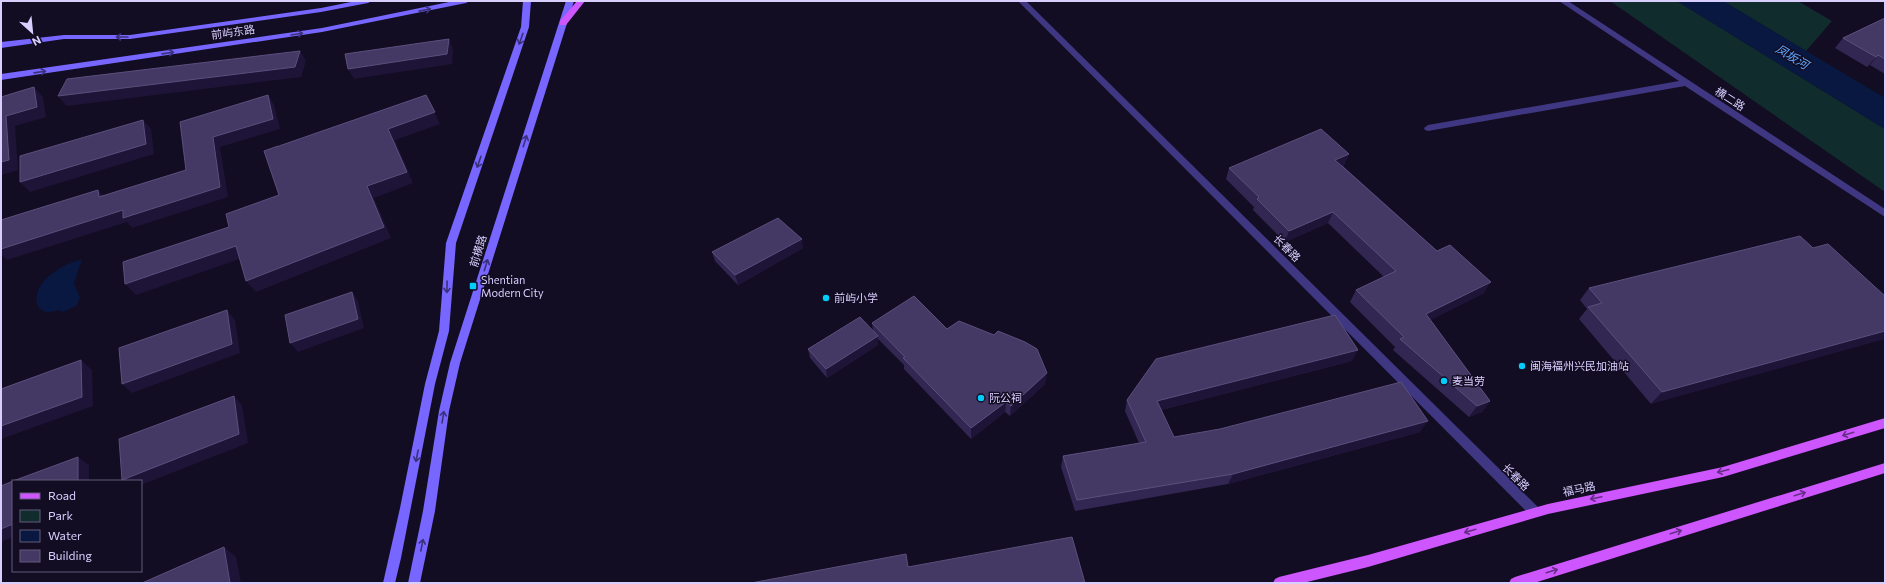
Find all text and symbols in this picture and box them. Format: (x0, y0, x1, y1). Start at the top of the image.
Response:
one-way arrow (418, 5, 431, 13)
north arrow (12, 12, 52, 52)
street label: 前屿东路 (210, 22, 256, 41)
one-way arrow (290, 29, 303, 37)
one-way arrow (116, 33, 129, 41)
one-way arrow (517, 33, 524, 46)
text: N (30, 34, 43, 49)
water label: 凤坂河 (1773, 41, 1813, 72)
one-way arrow (161, 49, 174, 57)
one-way arrow (33, 68, 46, 76)
street label: 横二路 (1713, 84, 1748, 113)
one-way arrow (522, 134, 529, 147)
one-way arrow (474, 156, 482, 168)
street label: 长春路 (1271, 231, 1304, 264)
street label: 前横路 (466, 233, 489, 269)
one-way arrow (483, 258, 490, 271)
place label: Shentian Modern City (481, 273, 544, 299)
one-way arrow (443, 280, 451, 293)
marker: Shentian Modern City (468, 281, 478, 291)
place label: 前屿小学 (834, 291, 878, 304)
marker: 前屿小学 (821, 293, 831, 303)
place label: 闽海福州兴民加油站 (1530, 359, 1629, 372)
marker: 闽海福州兴民加油站 (1517, 361, 1527, 371)
place label: 麦当劳 (1452, 374, 1485, 387)
marker: 麦当劳 (1439, 376, 1449, 386)
place label: 阮公祠 (989, 391, 1022, 404)
marker: 阮公祠 (976, 393, 986, 403)
one-way arrow (439, 410, 447, 423)
one-way arrow (1841, 431, 1854, 438)
one-way arrow (412, 449, 420, 462)
street label: 长春路 (1500, 460, 1533, 493)
one-way arrow (1717, 468, 1730, 476)
street label: 福马路 (1561, 479, 1596, 498)
legend (12, 480, 142, 572)
text: Road (48, 488, 76, 502)
one-way arrow (1794, 490, 1807, 497)
one-way arrow (1590, 495, 1603, 503)
text: Park (48, 508, 74, 522)
text: Water (48, 528, 82, 542)
one-way arrow (1464, 528, 1477, 535)
one-way arrow (1670, 528, 1683, 535)
one-way arrow (418, 539, 426, 552)
text: Building (48, 548, 92, 562)
one-way arrow (1546, 567, 1559, 574)

